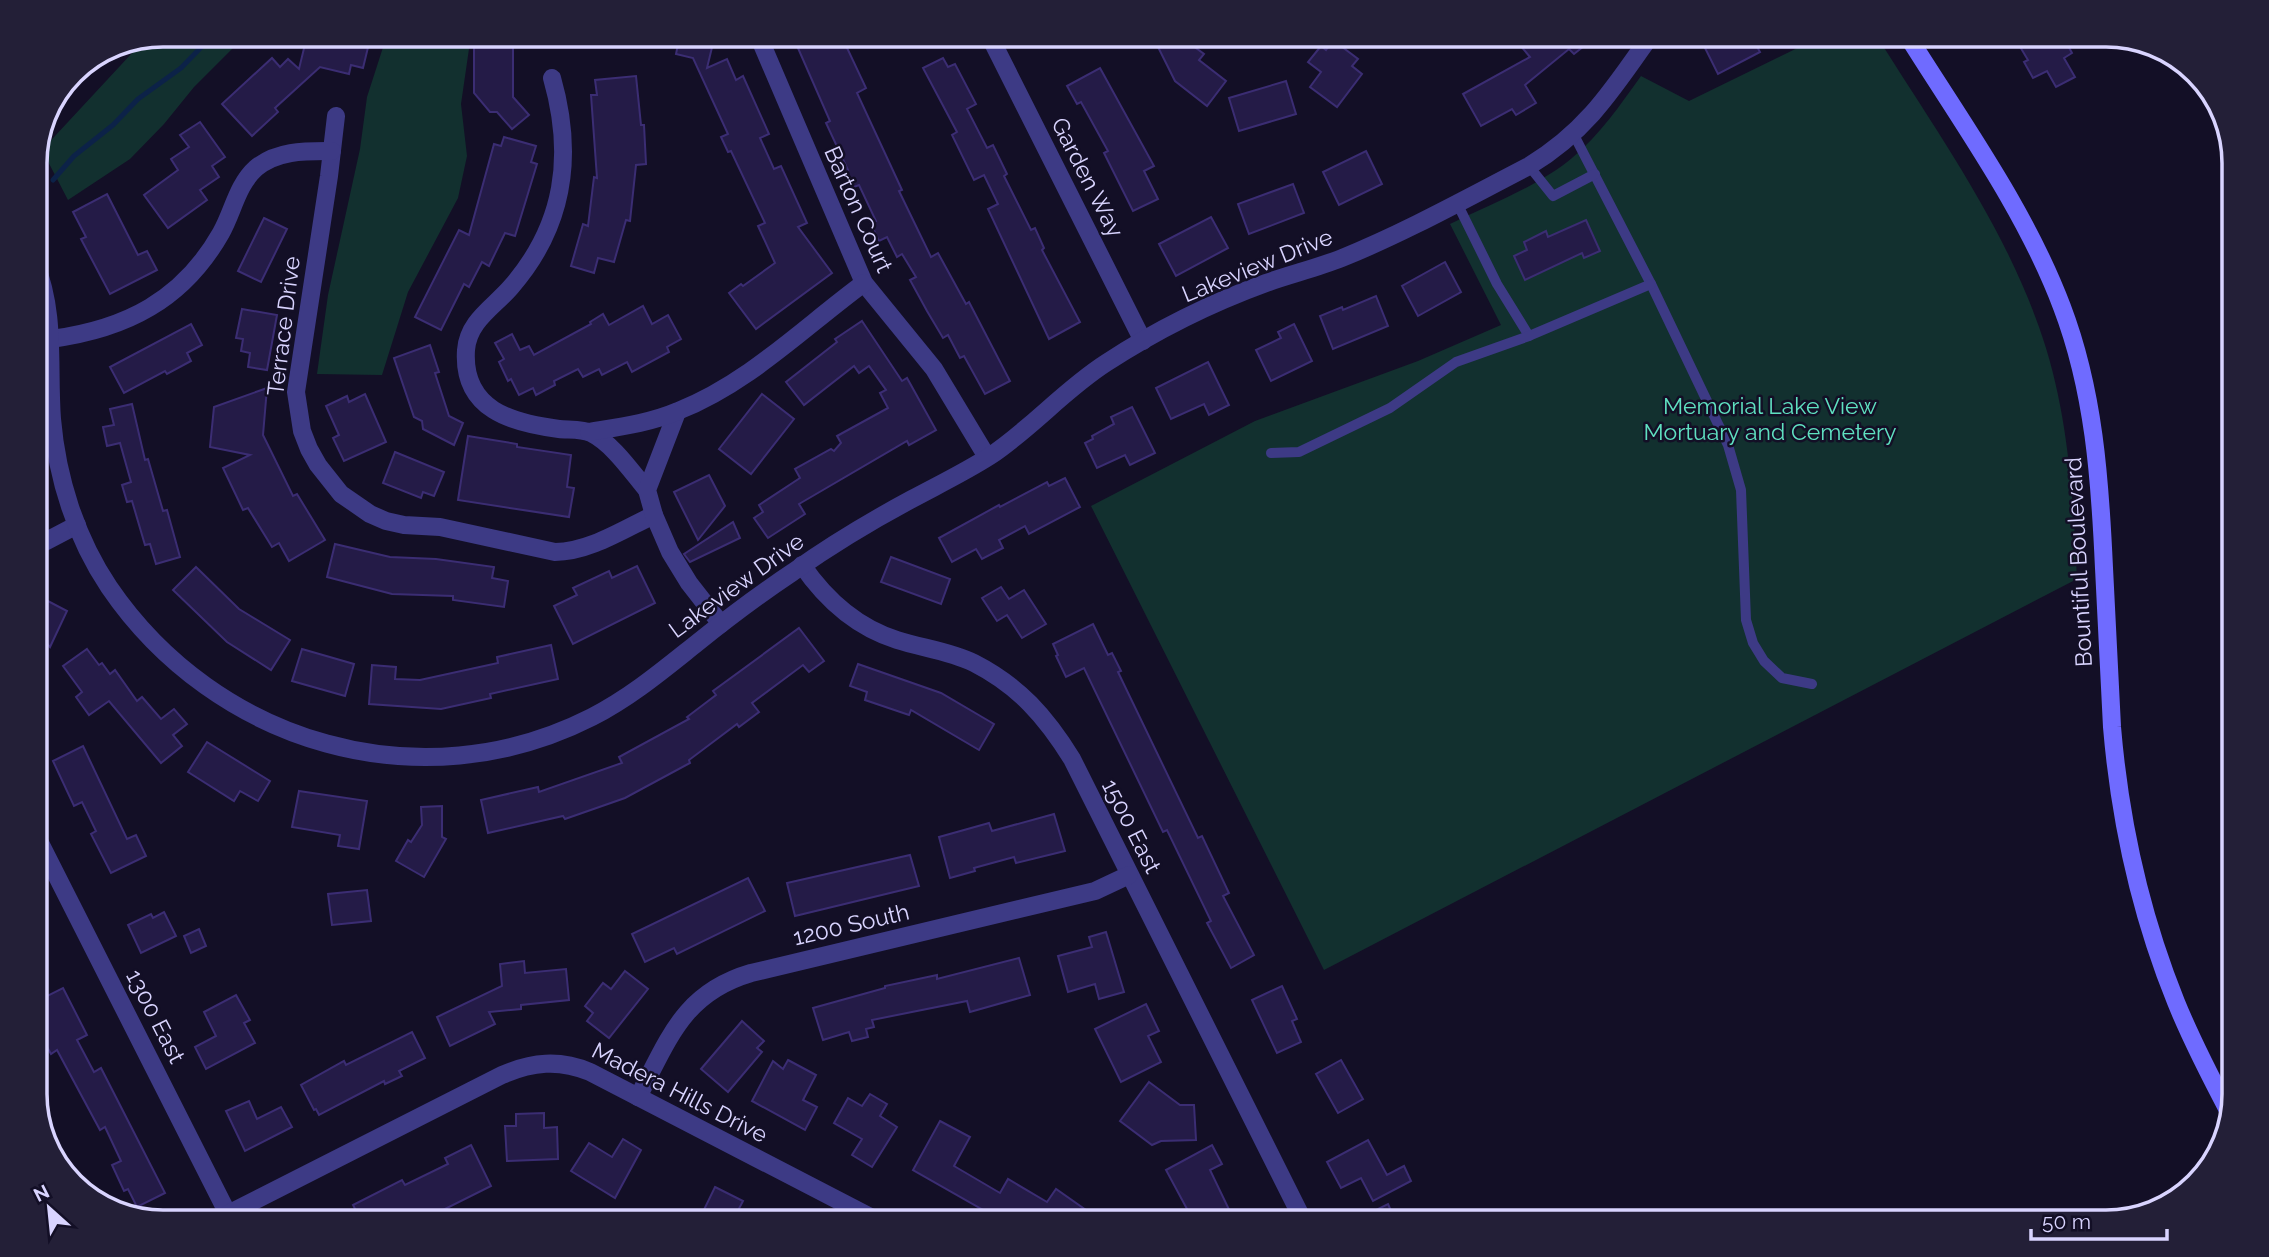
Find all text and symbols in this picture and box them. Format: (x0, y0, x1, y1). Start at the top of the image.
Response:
street label: Garden Way (1046, 113, 1130, 241)
street label: Barton Court (819, 142, 899, 277)
street label: Lakeview Drive (1178, 223, 1336, 307)
street label: Terrace Drive (261, 255, 305, 397)
park label: Memorial Lake View Mortuary and Cemetery (1644, 392, 1896, 445)
street label: Bountiful Boulevard (2059, 456, 2097, 668)
street label: Lakeview Drive (663, 527, 809, 643)
street label: 1500 East (1097, 775, 1167, 878)
street label: 1200 South (790, 898, 912, 950)
street label: 1300 East (121, 965, 191, 1068)
street label: Madera Hills Drive (588, 1036, 772, 1148)
north arrow (14, 1173, 84, 1243)
text: N (30, 1180, 53, 1206)
scale bar (2031, 1198, 2168, 1242)
text: 50 m (2042, 1209, 2091, 1234)

